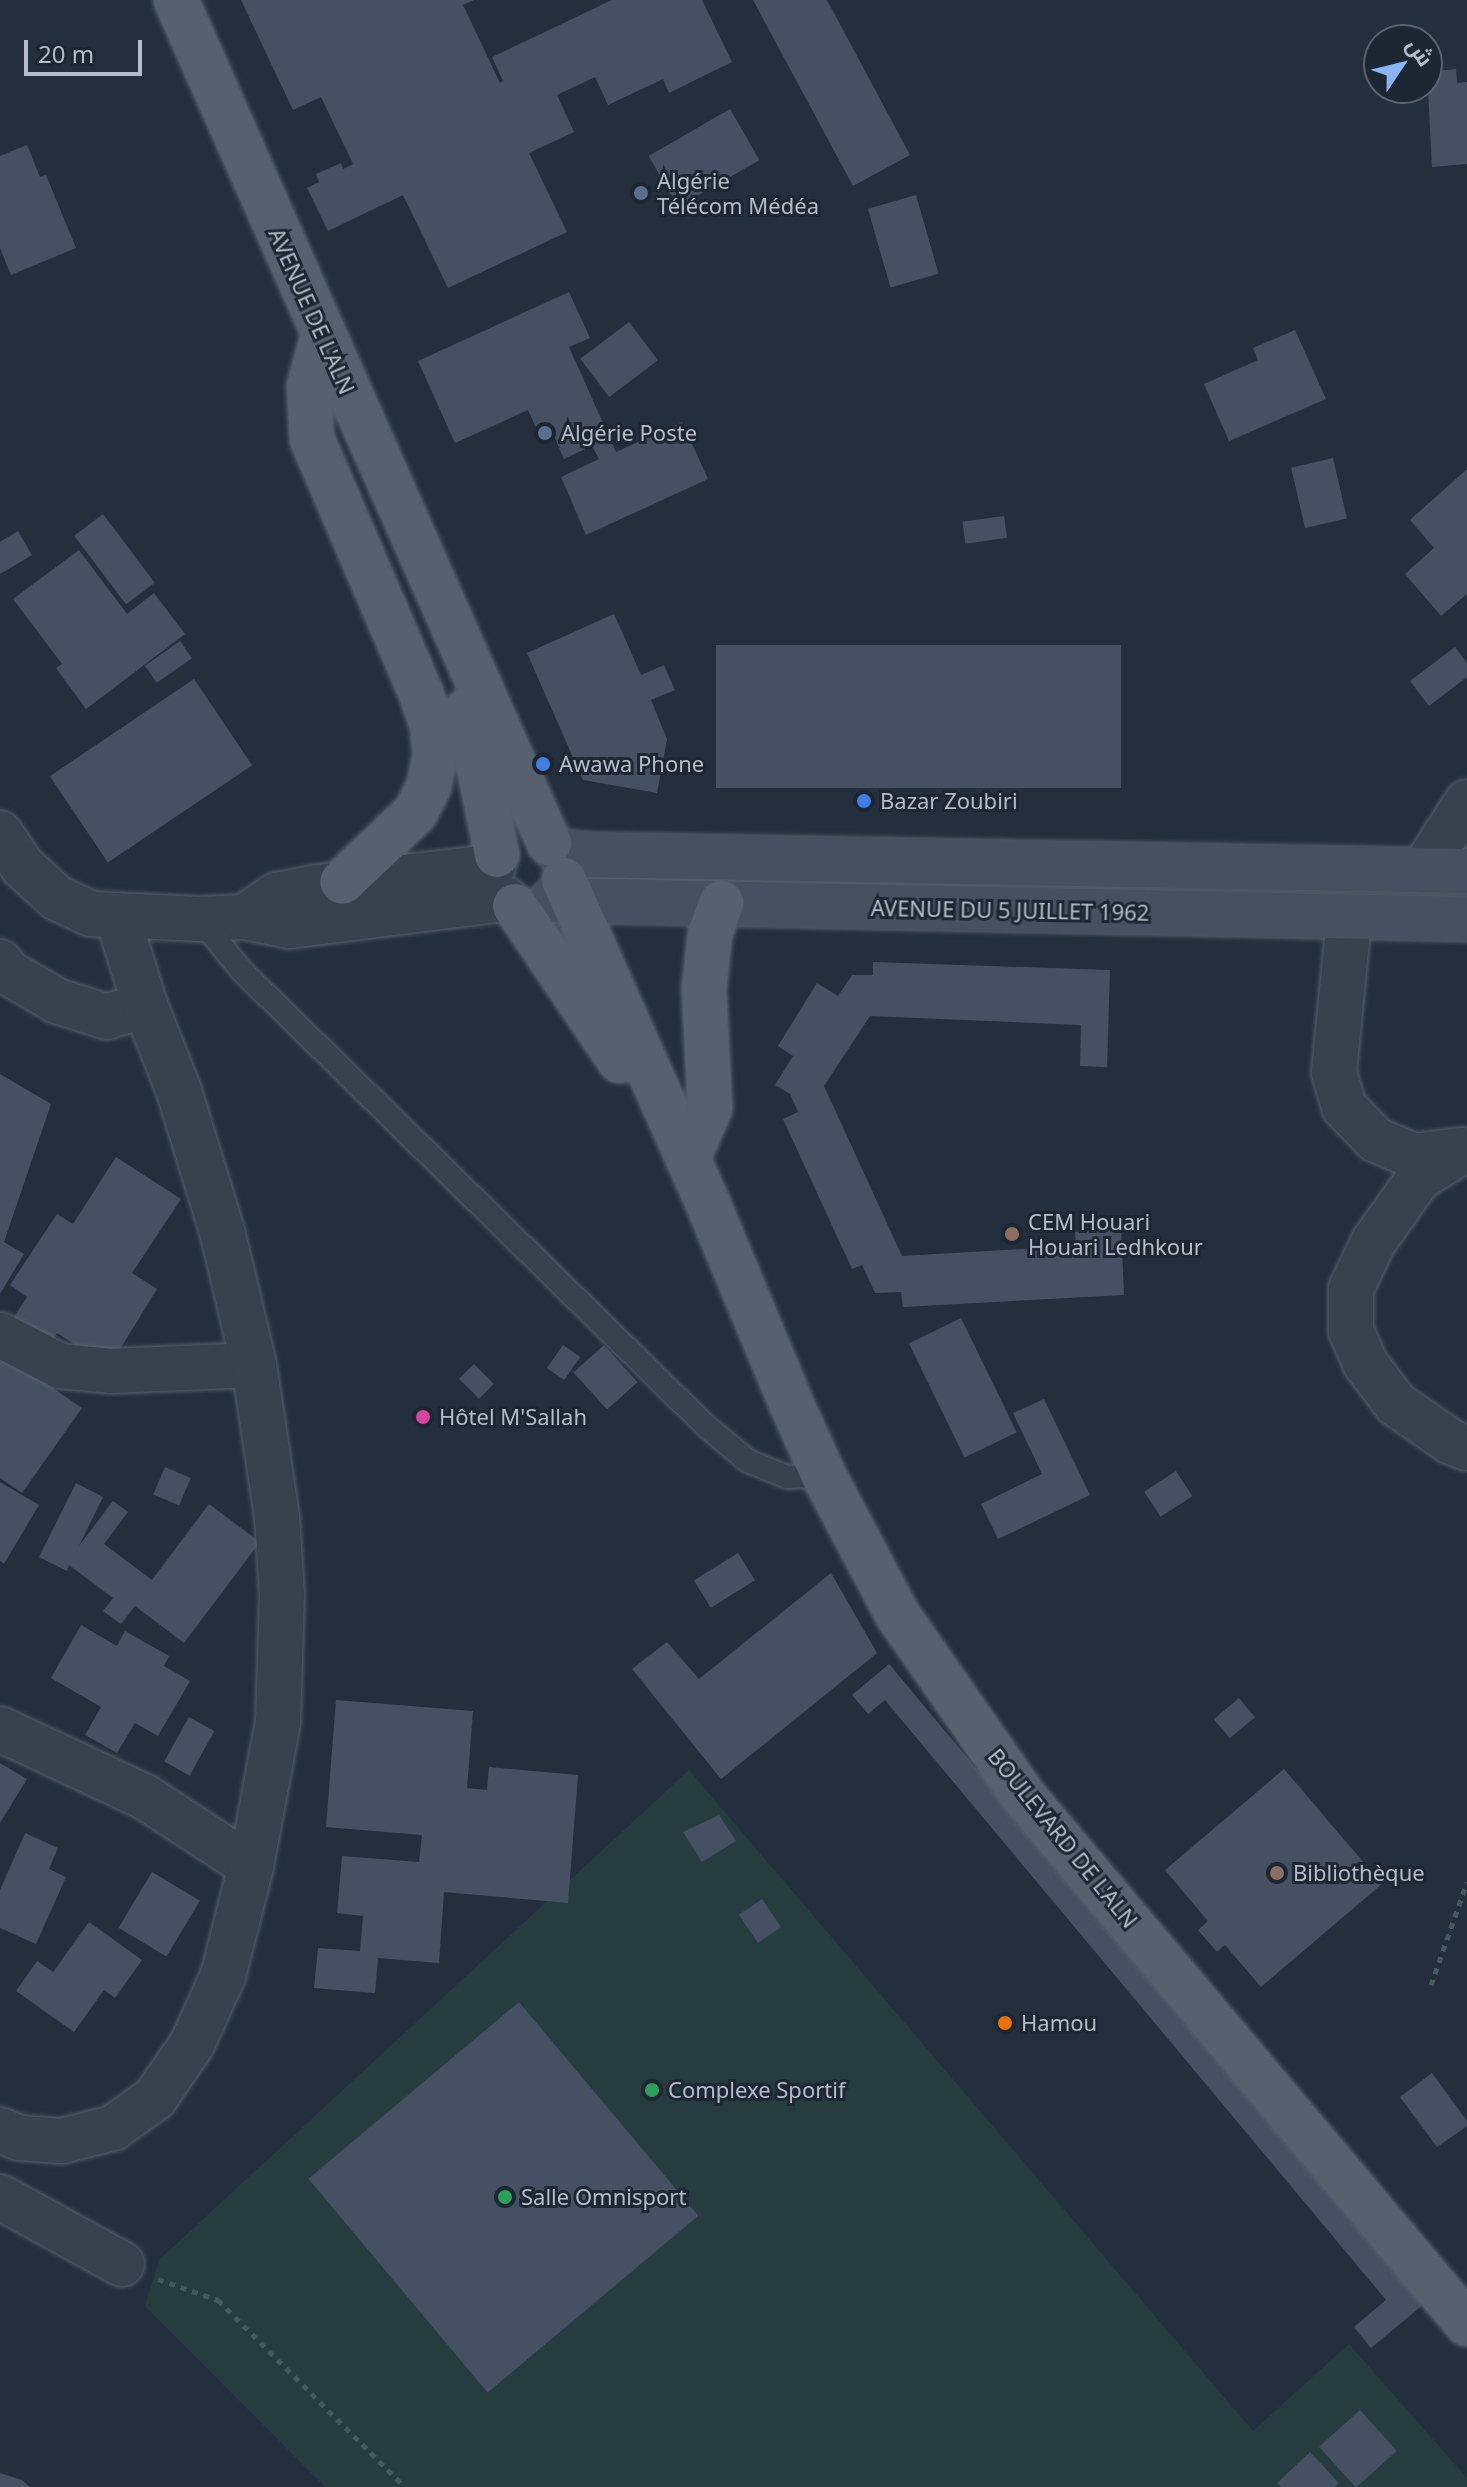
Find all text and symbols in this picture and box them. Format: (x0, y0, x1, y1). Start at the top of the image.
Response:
scale bar (28, 24, 146, 74)
north arrow (1363, 24, 1443, 104)
text: ش (1401, 31, 1441, 72)
text: 20 m (38, 37, 94, 70)
place label: Algérie Télécom Médéa (657, 167, 819, 218)
marker: Algérie Télécom Médéa (632, 184, 650, 202)
street label: AVENUE DE L'ALN (264, 224, 360, 398)
place label: Algérie Poste (561, 420, 697, 446)
marker: Algérie Poste (536, 424, 554, 442)
place label: Awawa Phone (559, 751, 704, 777)
marker: Awawa Phone (534, 755, 552, 773)
place label: Bazar Zoubiri (880, 788, 1018, 814)
marker: Bazar Zoubiri (855, 792, 873, 810)
street label: AVENUE DU 5 JUILLET 1962 (870, 894, 1150, 926)
place label: CEM Houari Houari Ledhkour (1028, 1208, 1203, 1260)
marker: CEM Houari Houari Ledhkour (1003, 1225, 1021, 1243)
place label: Hôtel M'Sallah (439, 1404, 587, 1430)
marker: Hôtel M'Sallah (414, 1408, 432, 1426)
street label: BOULEVARD DE L'ALN (983, 1743, 1143, 1933)
place label: Bibliothèque (1293, 1860, 1425, 1886)
marker: Bibliothèque (1268, 1864, 1286, 1882)
place label: Hamou (1021, 2010, 1097, 2036)
marker: Hamou (996, 2014, 1014, 2032)
place label: Complexe Sportif (668, 2077, 845, 2103)
marker: Complexe Sportif (643, 2081, 661, 2099)
place label: Salle Omnisport (521, 2184, 686, 2210)
marker: Salle Omnisport (496, 2188, 514, 2206)

